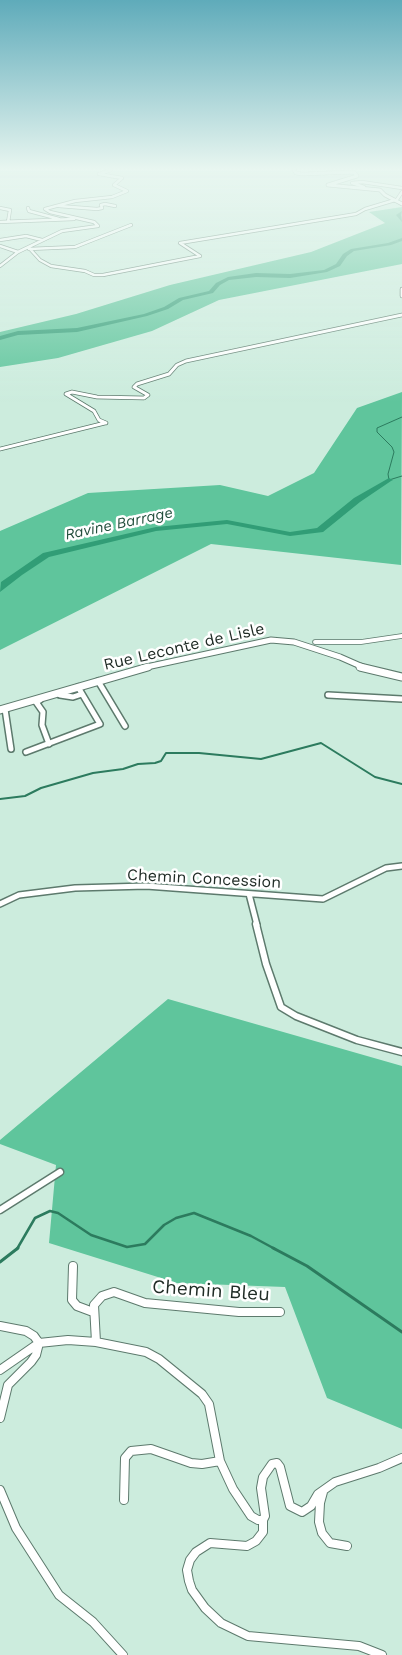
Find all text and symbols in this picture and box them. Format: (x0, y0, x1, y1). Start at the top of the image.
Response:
water label: Ravine Barrage (63, 504, 175, 544)
street label: Rue Leconte de Lisle (102, 619, 266, 675)
street label: Chemin Concession (126, 865, 282, 893)
street label: Chemin Bleu (151, 1276, 271, 1306)

